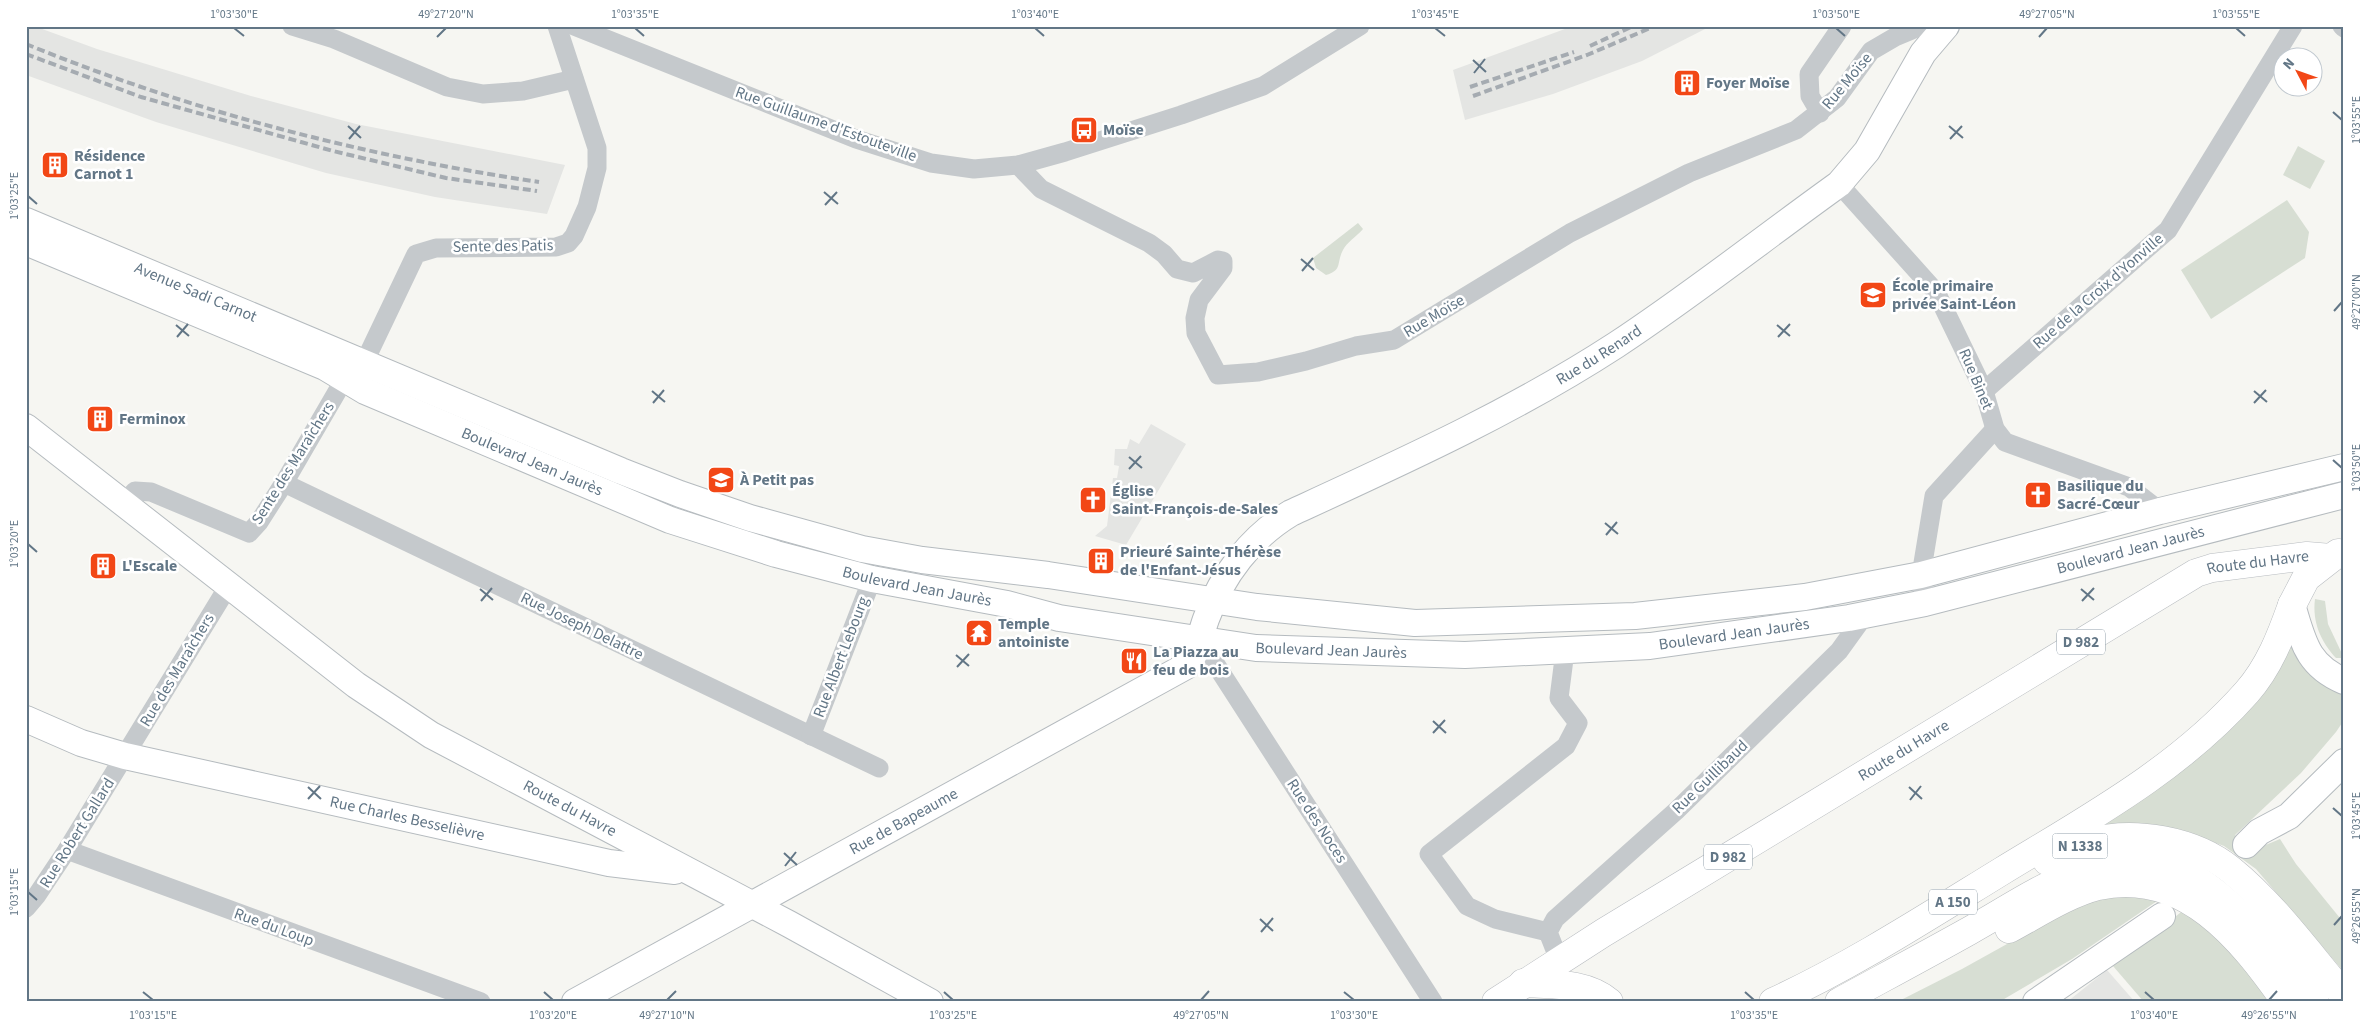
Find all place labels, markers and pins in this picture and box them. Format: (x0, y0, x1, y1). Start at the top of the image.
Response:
building icon: Foyer Moïse (1672, 68, 1702, 98)
place label: Foyer Moïse (1706, 72, 1790, 94)
bus stop icon: Moïse (1069, 115, 1099, 145)
place label: Moïse (1103, 119, 1144, 141)
place label: Résidence Carnot 1 (74, 145, 145, 185)
building icon: Résidence Carnot 1 (40, 150, 70, 180)
place label: École primaire privée Saint-Léon (1892, 275, 2016, 315)
school or university icon: École primaire privée Saint-Léon (1858, 280, 1888, 310)
building icon: Ferminox (85, 404, 115, 434)
place label: Ferminox (119, 408, 186, 430)
school or university icon: À Petit pas (706, 465, 736, 495)
place label: À Petit pas (739, 469, 814, 491)
place label: Basilique du Sacré-Cœur (2057, 475, 2144, 515)
place label: Église Saint-François-de-Sales (1112, 480, 1278, 520)
church icon: Basilique du Sacré-Cœur (2023, 480, 2053, 510)
church icon: Église Saint-François-de-Sales (1078, 485, 1108, 515)
place label: Prieuré Sainte-Thérèse de l'Enfant-Jésus (1120, 541, 1281, 581)
building icon: Prieuré Sainte-Thérèse de l'Enfant-Jésus (1086, 546, 1116, 576)
building icon: L'Escale (88, 551, 118, 581)
place label: L'Escale (122, 555, 177, 577)
place label: Temple antoiniste (998, 613, 1069, 653)
temple icon: Temple antoiniste (964, 618, 994, 648)
place label: La Piazza au feu de bois (1153, 641, 1239, 681)
restaurant icon: La Piazza au feu de bois (1119, 646, 1149, 676)

